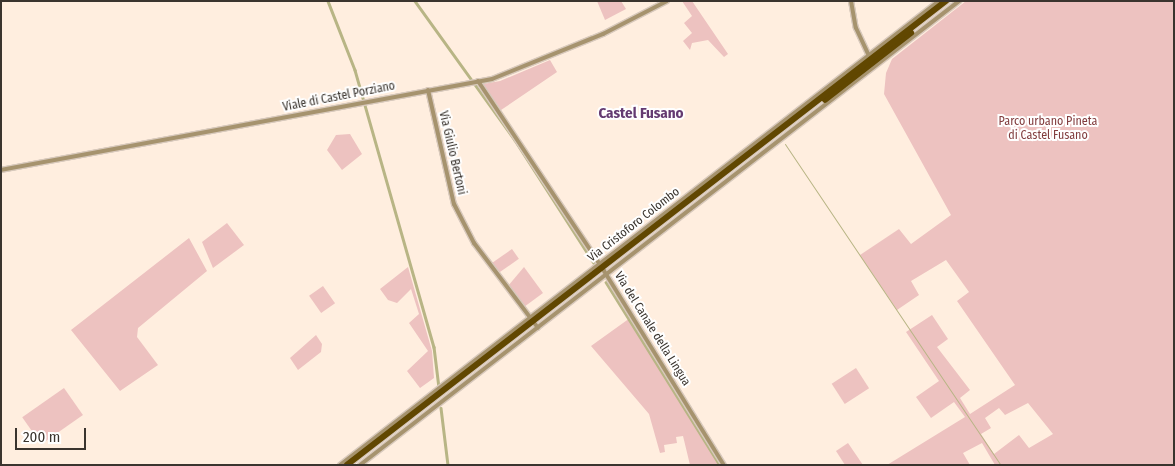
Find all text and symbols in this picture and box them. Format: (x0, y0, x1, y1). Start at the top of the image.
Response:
street label: Viale di Castel Porziano (282, 79, 396, 115)
district label: Castel Fusano (598, 105, 684, 123)
street label: Via Giulio Bertoni (435, 110, 469, 196)
park label: Parco urbano Pineta di Castel Fusano (999, 115, 1097, 143)
street label: Via Cristoforo Colombo (585, 185, 683, 265)
street label: Via del Canale della Lingua (611, 269, 693, 389)
scale bar (18, 418, 89, 450)
text: 200 m (23, 428, 60, 446)

